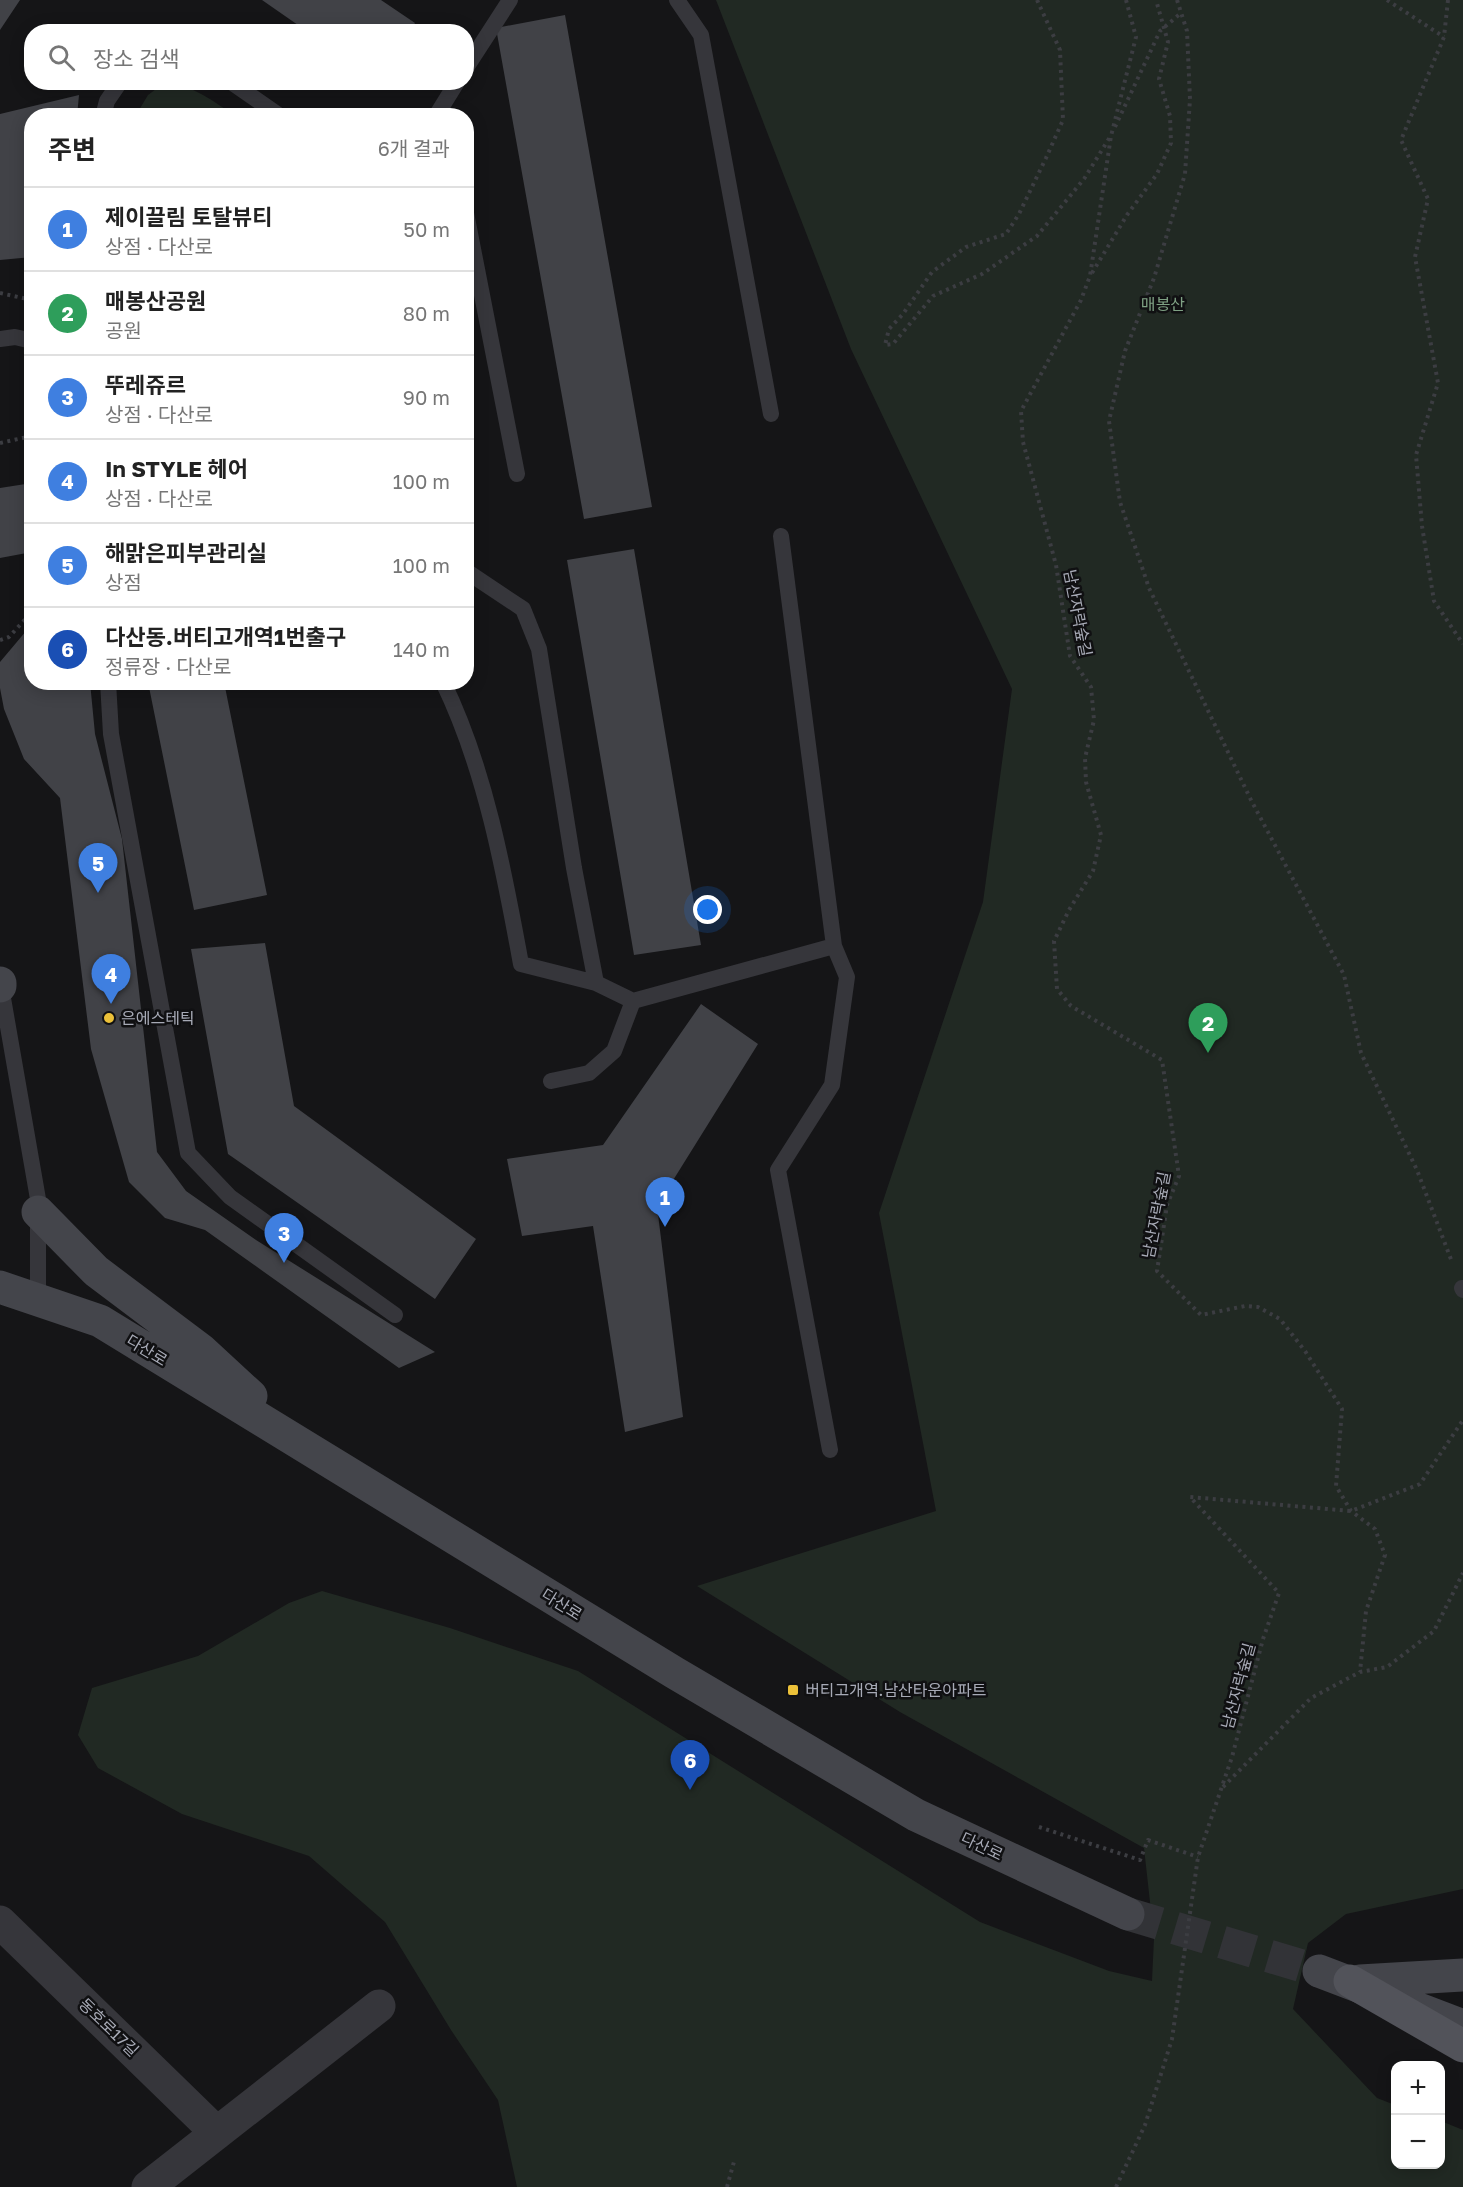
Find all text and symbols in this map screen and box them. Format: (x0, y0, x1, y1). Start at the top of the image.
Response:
search box (24, 24, 474, 90)
icon: search (45, 41, 78, 74)
text: 장소 검색 (93, 45, 179, 72)
text: 주변 (48, 134, 96, 165)
text: 6개 결과 (378, 136, 450, 160)
text: 제이끌림 토탈뷰티 (105, 203, 272, 230)
text: 1 (62, 217, 73, 241)
text: 50 m (403, 217, 450, 241)
text: 상점 · 다산로 (105, 234, 213, 258)
text: 매봉산공원 (105, 287, 206, 314)
park label: 매봉산 (1141, 294, 1185, 314)
text: 2 (61, 301, 74, 325)
text: 80 m (403, 301, 450, 325)
text: 공원 (105, 318, 142, 342)
text: 뚜레쥬르 (105, 371, 186, 398)
text: 3 (61, 385, 74, 409)
text: 90 m (403, 385, 450, 409)
text: 상점 · 다산로 (105, 402, 213, 426)
text: In STYLE 헤어 (105, 455, 248, 482)
text: 4 (61, 469, 74, 493)
text: 100 m (393, 469, 450, 493)
text: 상점 · 다산로 (105, 486, 213, 510)
text: 해맑은피부관리실 (105, 539, 267, 566)
text: 5 (61, 553, 74, 577)
text: 100 m (393, 553, 450, 577)
street label: 남산자락숲길 (1060, 568, 1096, 658)
text: 상점 (105, 570, 142, 594)
text: 다산동.버티고개역1번출구 (105, 623, 346, 650)
text: 6 (61, 637, 74, 661)
text: 140 m (393, 637, 450, 661)
text: 정류장 · 다산로 (105, 654, 231, 678)
pin: 5 (78, 844, 118, 893)
your location (693, 895, 722, 924)
pin: 4 (92, 954, 130, 1004)
pin: 2 (1188, 1004, 1228, 1053)
place label: 은에스테틱 (121, 1008, 195, 1028)
marker: 은에스테틱 (102, 1011, 116, 1025)
street label: 남산자락숲길 (1138, 1170, 1174, 1260)
pin: 1 (646, 1178, 684, 1227)
pin: 3 (264, 1214, 304, 1263)
street label: 다산로 (123, 1330, 171, 1370)
street label: 다산로 (538, 1584, 586, 1624)
street label: 남산자락숲길 (1217, 1641, 1259, 1731)
place label: 버티고개역.남산타운아파트 (805, 1680, 986, 1700)
marker: 버티고개역.남산타운아파트 (786, 1683, 800, 1697)
pin: 6 (670, 1740, 710, 1790)
street label: 다산로 (958, 1828, 1006, 1865)
street label: 동호로17길 (75, 1994, 143, 2060)
map controls (1391, 2061, 1445, 2169)
button: + (1391, 2061, 1445, 2115)
button: − (1391, 2115, 1445, 2169)

